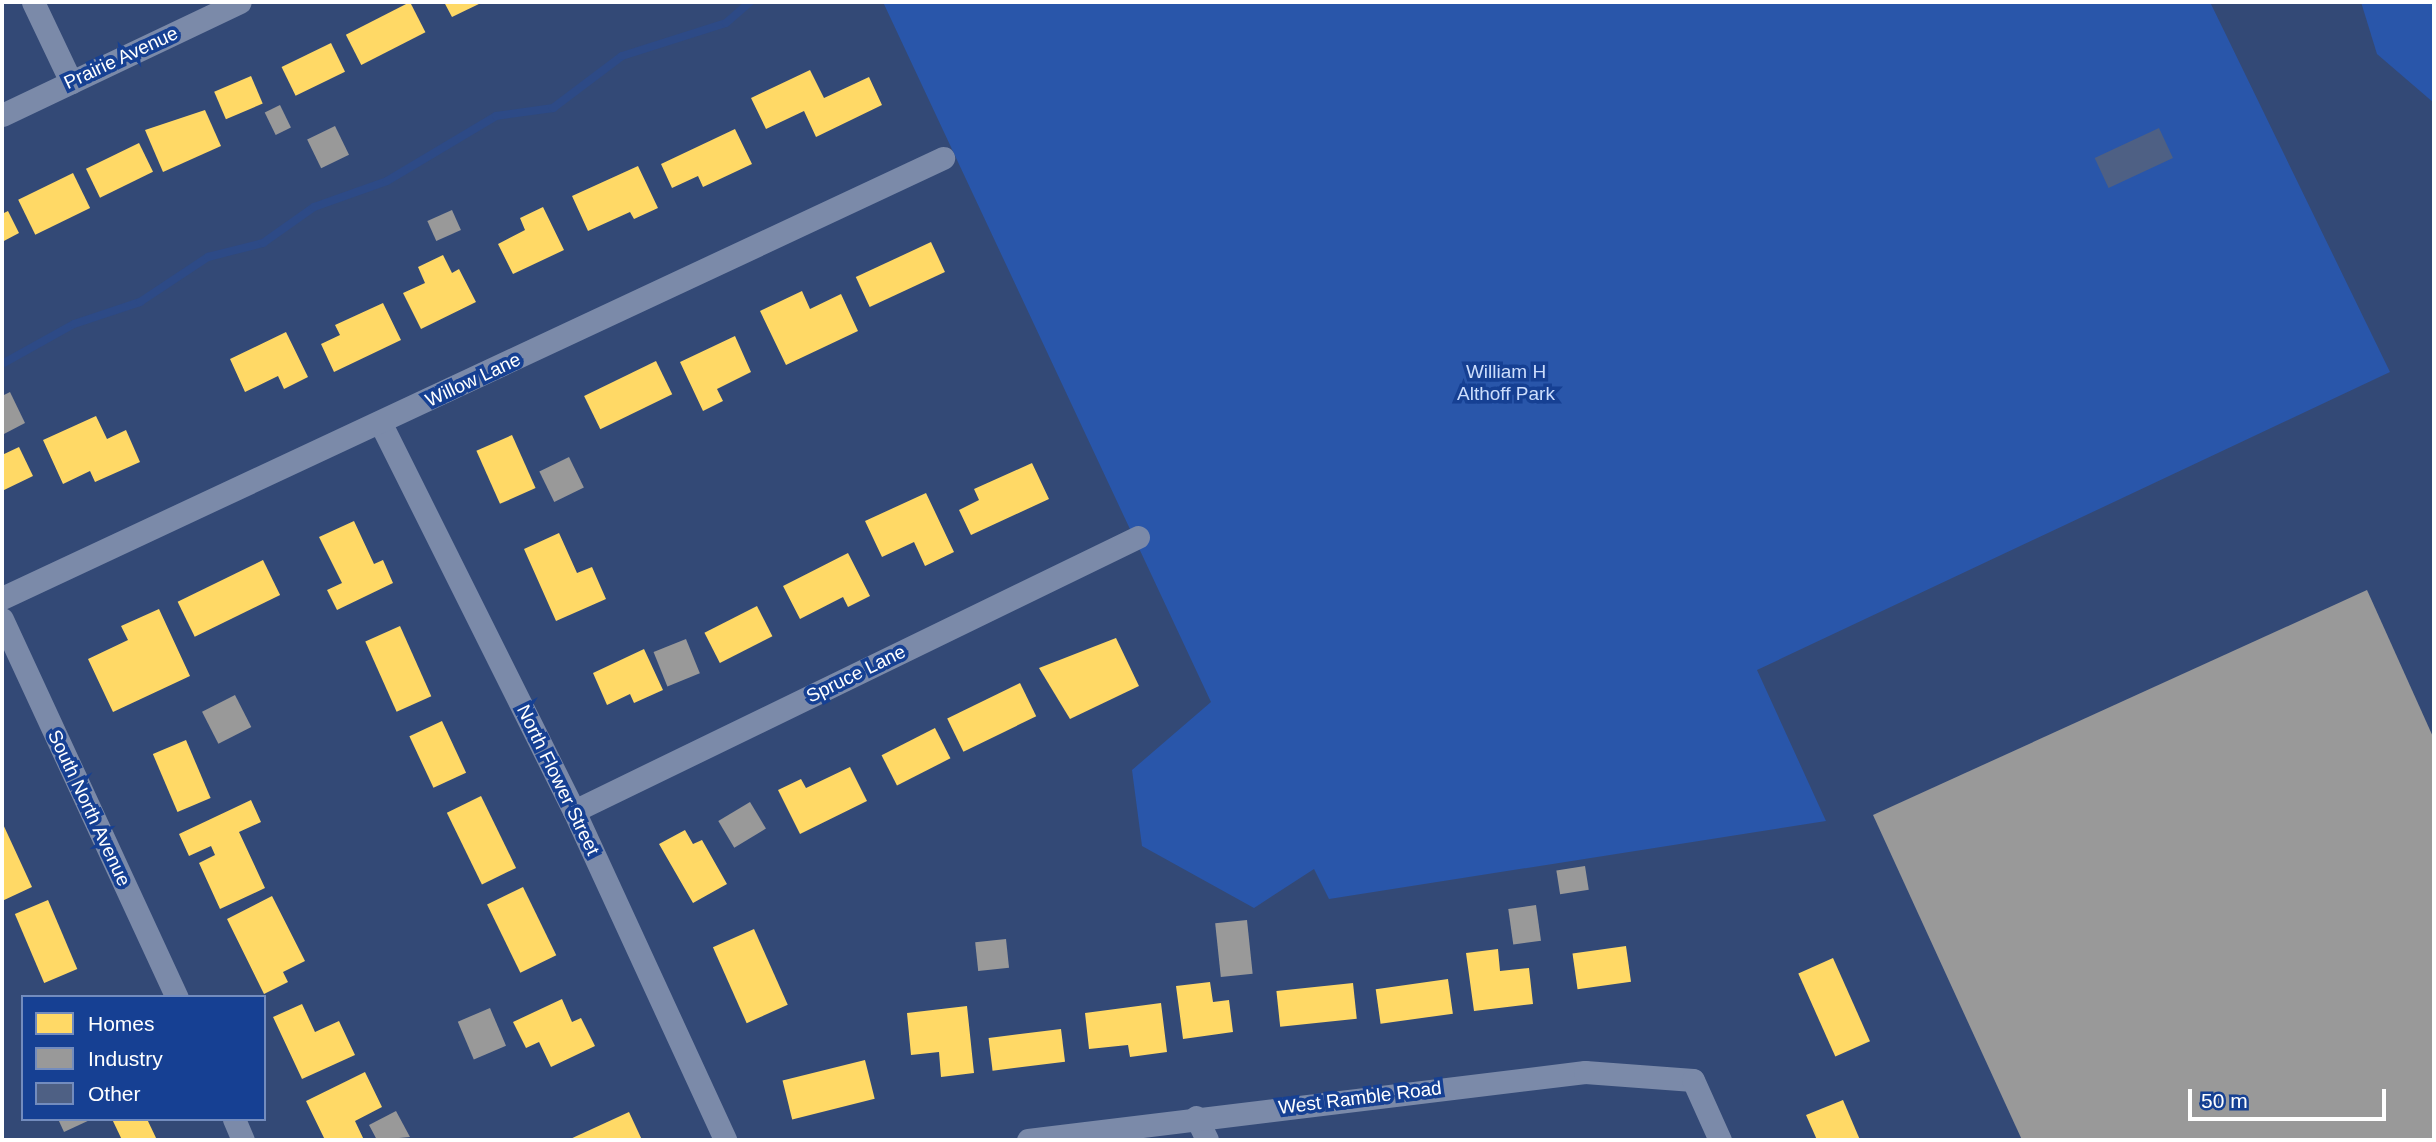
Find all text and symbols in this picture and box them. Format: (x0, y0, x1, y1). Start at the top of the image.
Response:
street label: Prairie Avenue (60, 21, 182, 95)
street label: Willow Lane (422, 348, 524, 412)
park label: William H Althoff Park (1457, 361, 1555, 405)
street label: Spruce Lane (803, 640, 909, 708)
street label: North Flower Street (512, 701, 604, 859)
street label: South North Avenue (43, 726, 135, 890)
legend (21, 995, 266, 1121)
text: Homes (88, 1012, 155, 1035)
text: Industry (88, 1047, 163, 1070)
scale bar (2191, 1076, 2389, 1120)
street label: West Ramble Road (1277, 1077, 1443, 1119)
text: Other (88, 1082, 141, 1105)
text: 50 m (2201, 1089, 2248, 1112)

